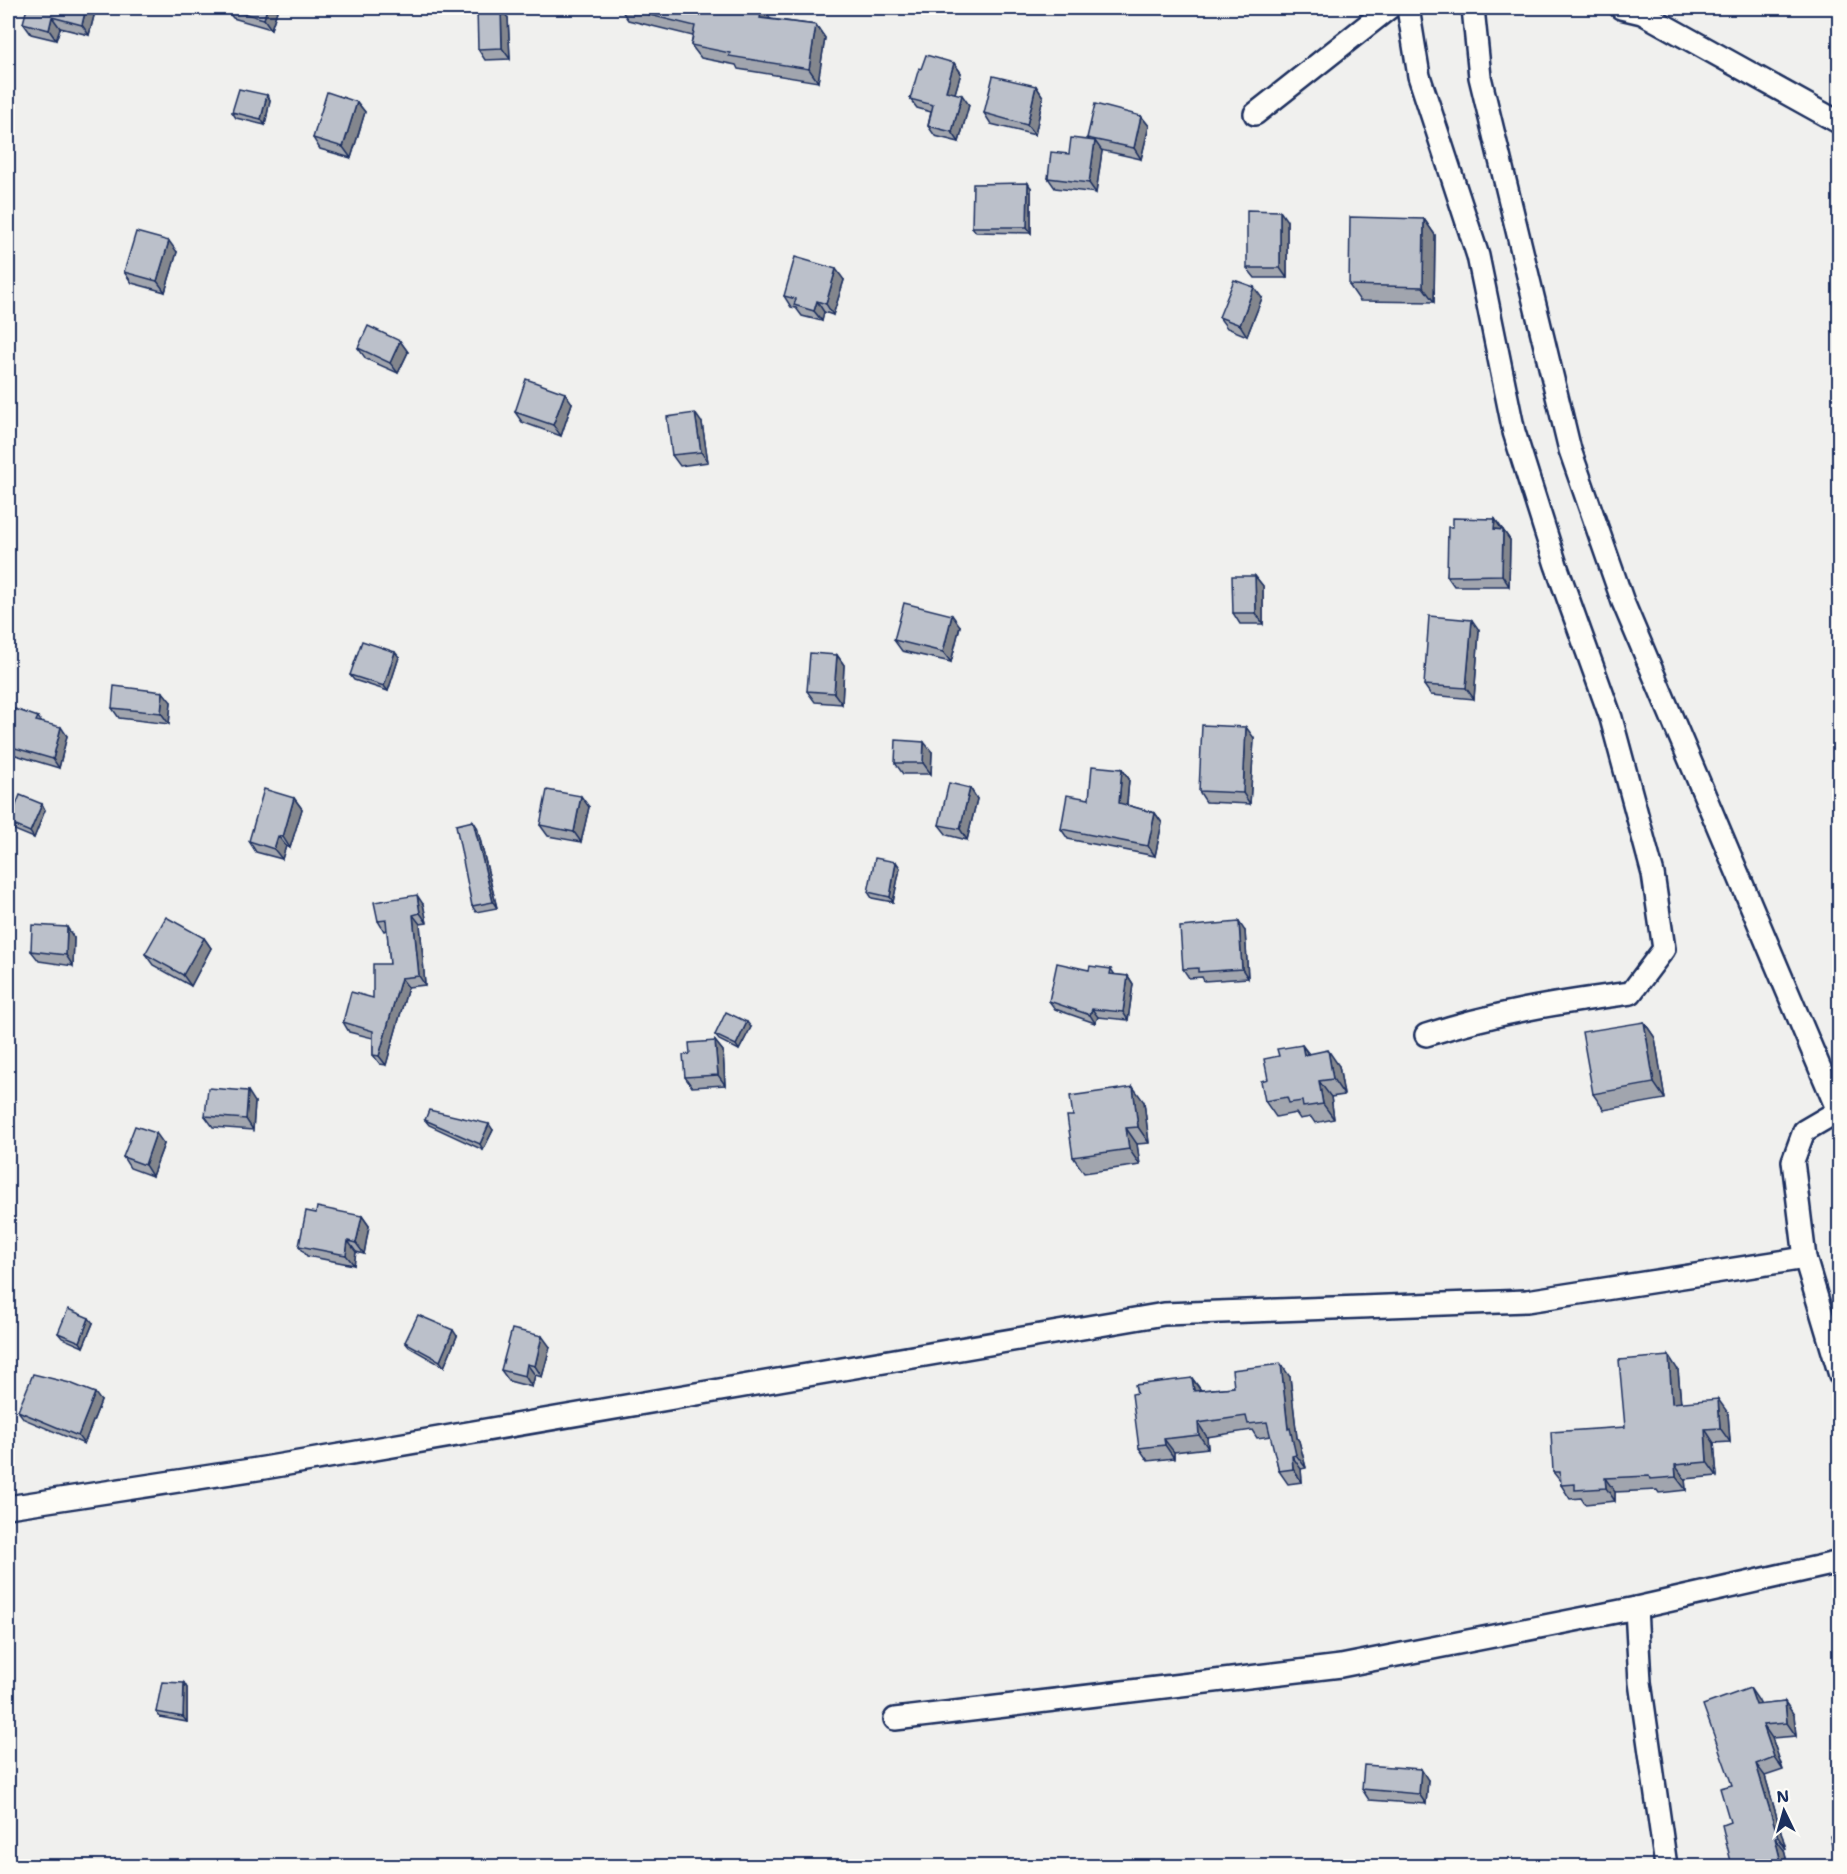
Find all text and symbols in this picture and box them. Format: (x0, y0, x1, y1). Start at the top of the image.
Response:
north arrow (1754, 1781, 1814, 1841)
text: N (1776, 1786, 1790, 1808)

